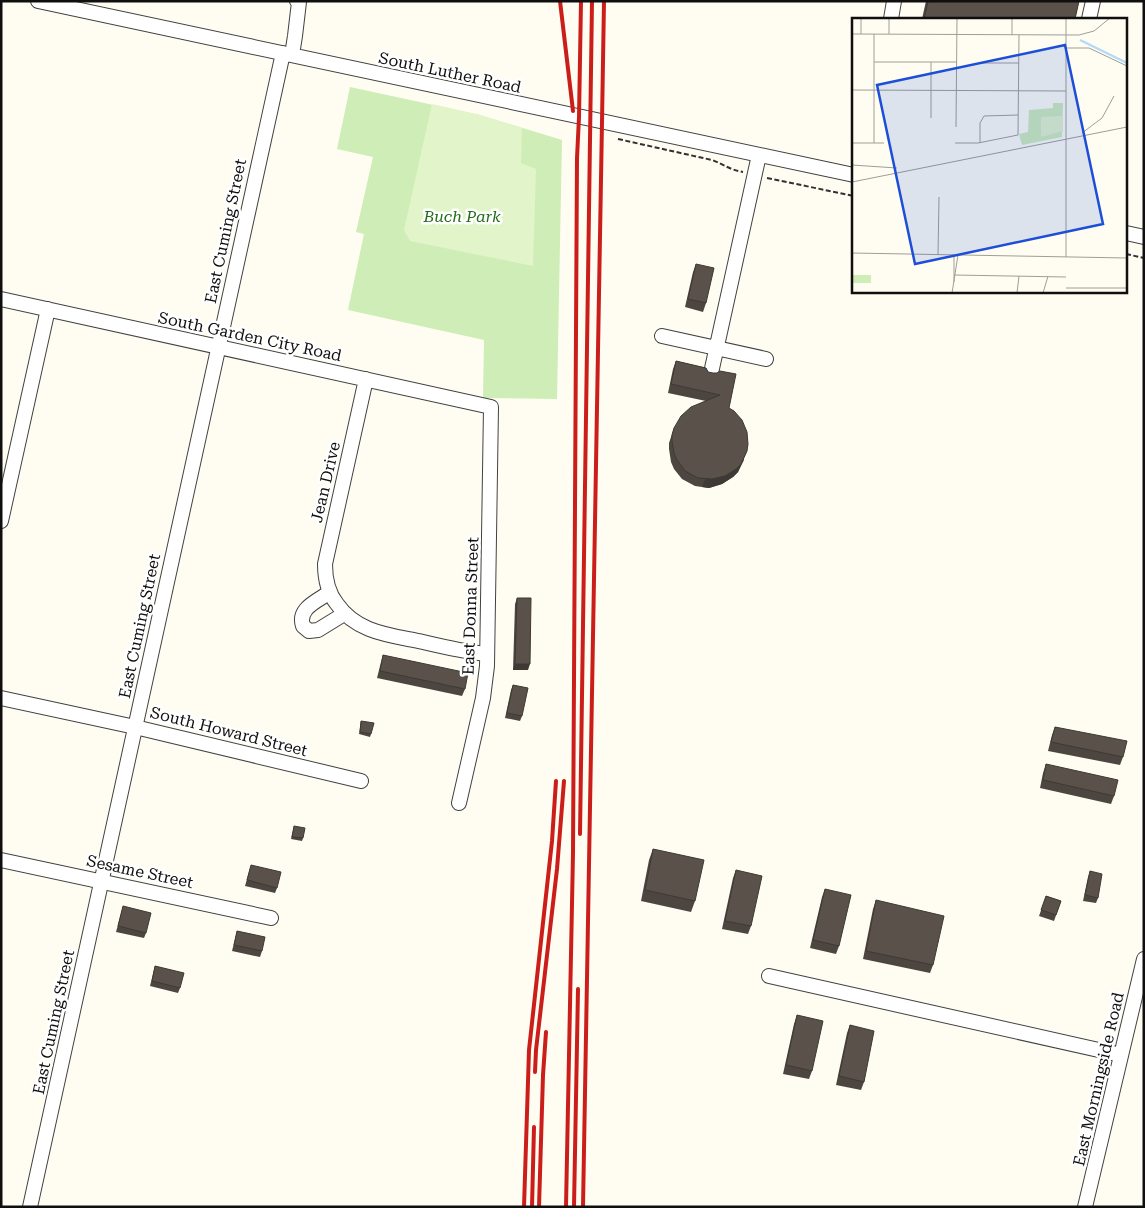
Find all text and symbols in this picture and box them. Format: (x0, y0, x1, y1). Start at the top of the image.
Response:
inset map (852, 18, 1128, 292)
street label: South Luther Road (377, 48, 523, 97)
street label: East Cuming Street (201, 157, 250, 305)
park label: Buch Park (422, 207, 501, 226)
street label: South Garden City Road (156, 308, 343, 365)
street label: Jean Drive (307, 440, 344, 524)
street label: East Donna Street (459, 537, 482, 675)
street label: East Cuming Street (115, 552, 164, 700)
street label: South Howard Street (148, 703, 309, 760)
street label: Sesame Street (85, 851, 195, 892)
street label: East Cuming Street (29, 948, 78, 1096)
street label: East Morningside Road (1069, 990, 1128, 1168)

